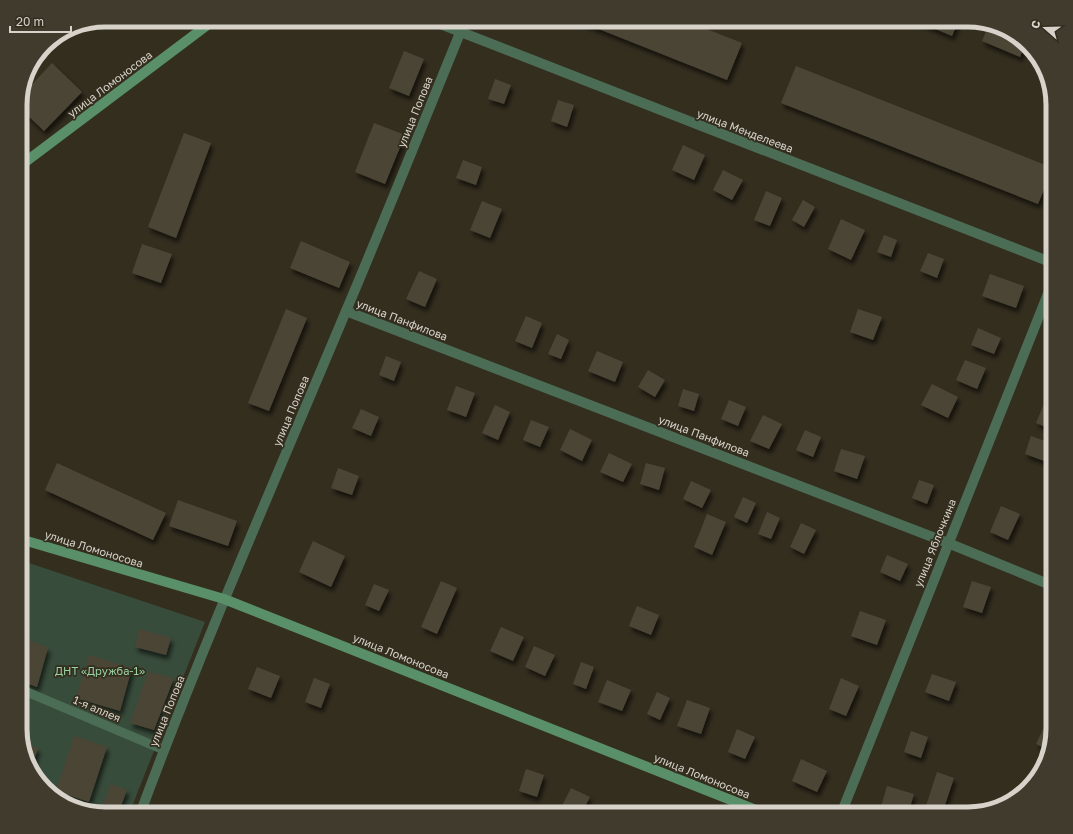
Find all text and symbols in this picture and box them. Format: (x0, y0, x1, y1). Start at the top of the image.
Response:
scale bar (10, 8, 71, 34)
north arrow (1025, 8, 1065, 48)
text: 20 m (16, 14, 44, 29)
text: С (1028, 18, 1043, 30)
street label: улица Ломоносова (65, 48, 154, 120)
street label: улица Попова (394, 74, 435, 149)
street label: улица Менделеева (695, 106, 795, 155)
street label: улица Панфилова (355, 296, 450, 343)
street label: улица Попова (270, 374, 311, 448)
street label: улица Панфилова (657, 412, 752, 459)
street label: улица Яблочкина (911, 497, 958, 589)
street label: улица Ломоносова (43, 527, 145, 570)
street label: улица Ломоносова (351, 630, 451, 681)
park label: ДНТ «Дружба-1» (55, 664, 145, 677)
street label: улица Попова (146, 673, 187, 748)
street label: 1-я аллея (72, 693, 123, 724)
street label: улица Ломоносова (652, 750, 752, 801)

